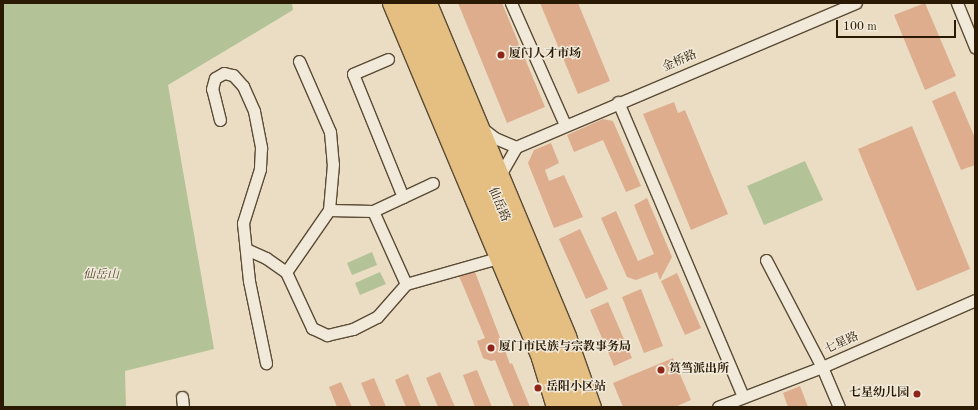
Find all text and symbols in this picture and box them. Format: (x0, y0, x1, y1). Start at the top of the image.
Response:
scale bar (838, 12, 958, 38)
text: 100 m (843, 21, 877, 33)
place label: 厦门人才市场 (509, 48, 581, 62)
street label: 金桥路 (661, 48, 699, 76)
marker: 厦门人才市场 (496, 50, 506, 60)
street label: 仙岳路 (484, 186, 512, 224)
park label: 仙岳山 (83, 269, 119, 283)
street label: 七星路 (823, 330, 861, 358)
place label: 厦门市民族与宗教事务局 (499, 341, 631, 355)
marker: 厦门市民族与宗教事务局 (486, 343, 496, 353)
place label: 筼筜派出所 (669, 363, 729, 377)
marker: 筼筜派出所 (656, 365, 666, 375)
place label: 岳阳小区站 (546, 381, 606, 395)
marker: 岳阳小区站 (533, 383, 543, 393)
place label: 七星幼儿园 (849, 387, 909, 401)
marker: 七星幼儿园 (912, 389, 922, 399)

